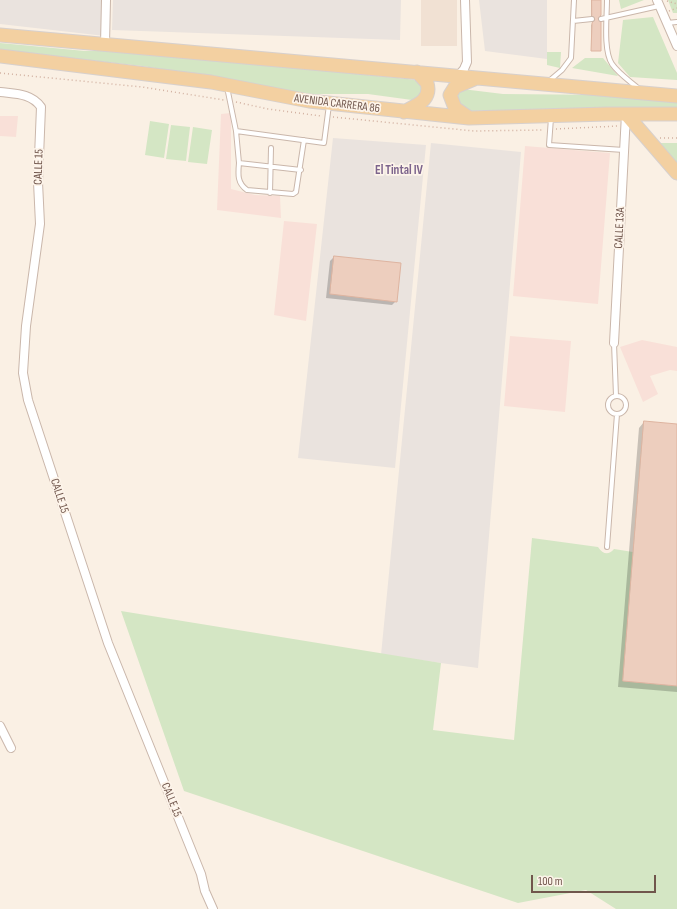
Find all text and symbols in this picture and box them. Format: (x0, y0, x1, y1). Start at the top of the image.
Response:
street label: AVENIDA CARRERA 86 (293, 92, 381, 116)
street label: CALLE 15 (31, 149, 47, 185)
district label: El Tintal IV (375, 163, 423, 179)
street label: CALLE 13A (612, 207, 628, 249)
street label: CALLE 15 (47, 477, 71, 515)
street label: CALLE 15 (158, 781, 184, 819)
scale bar (533, 867, 658, 893)
text: 100 m (538, 874, 563, 889)

